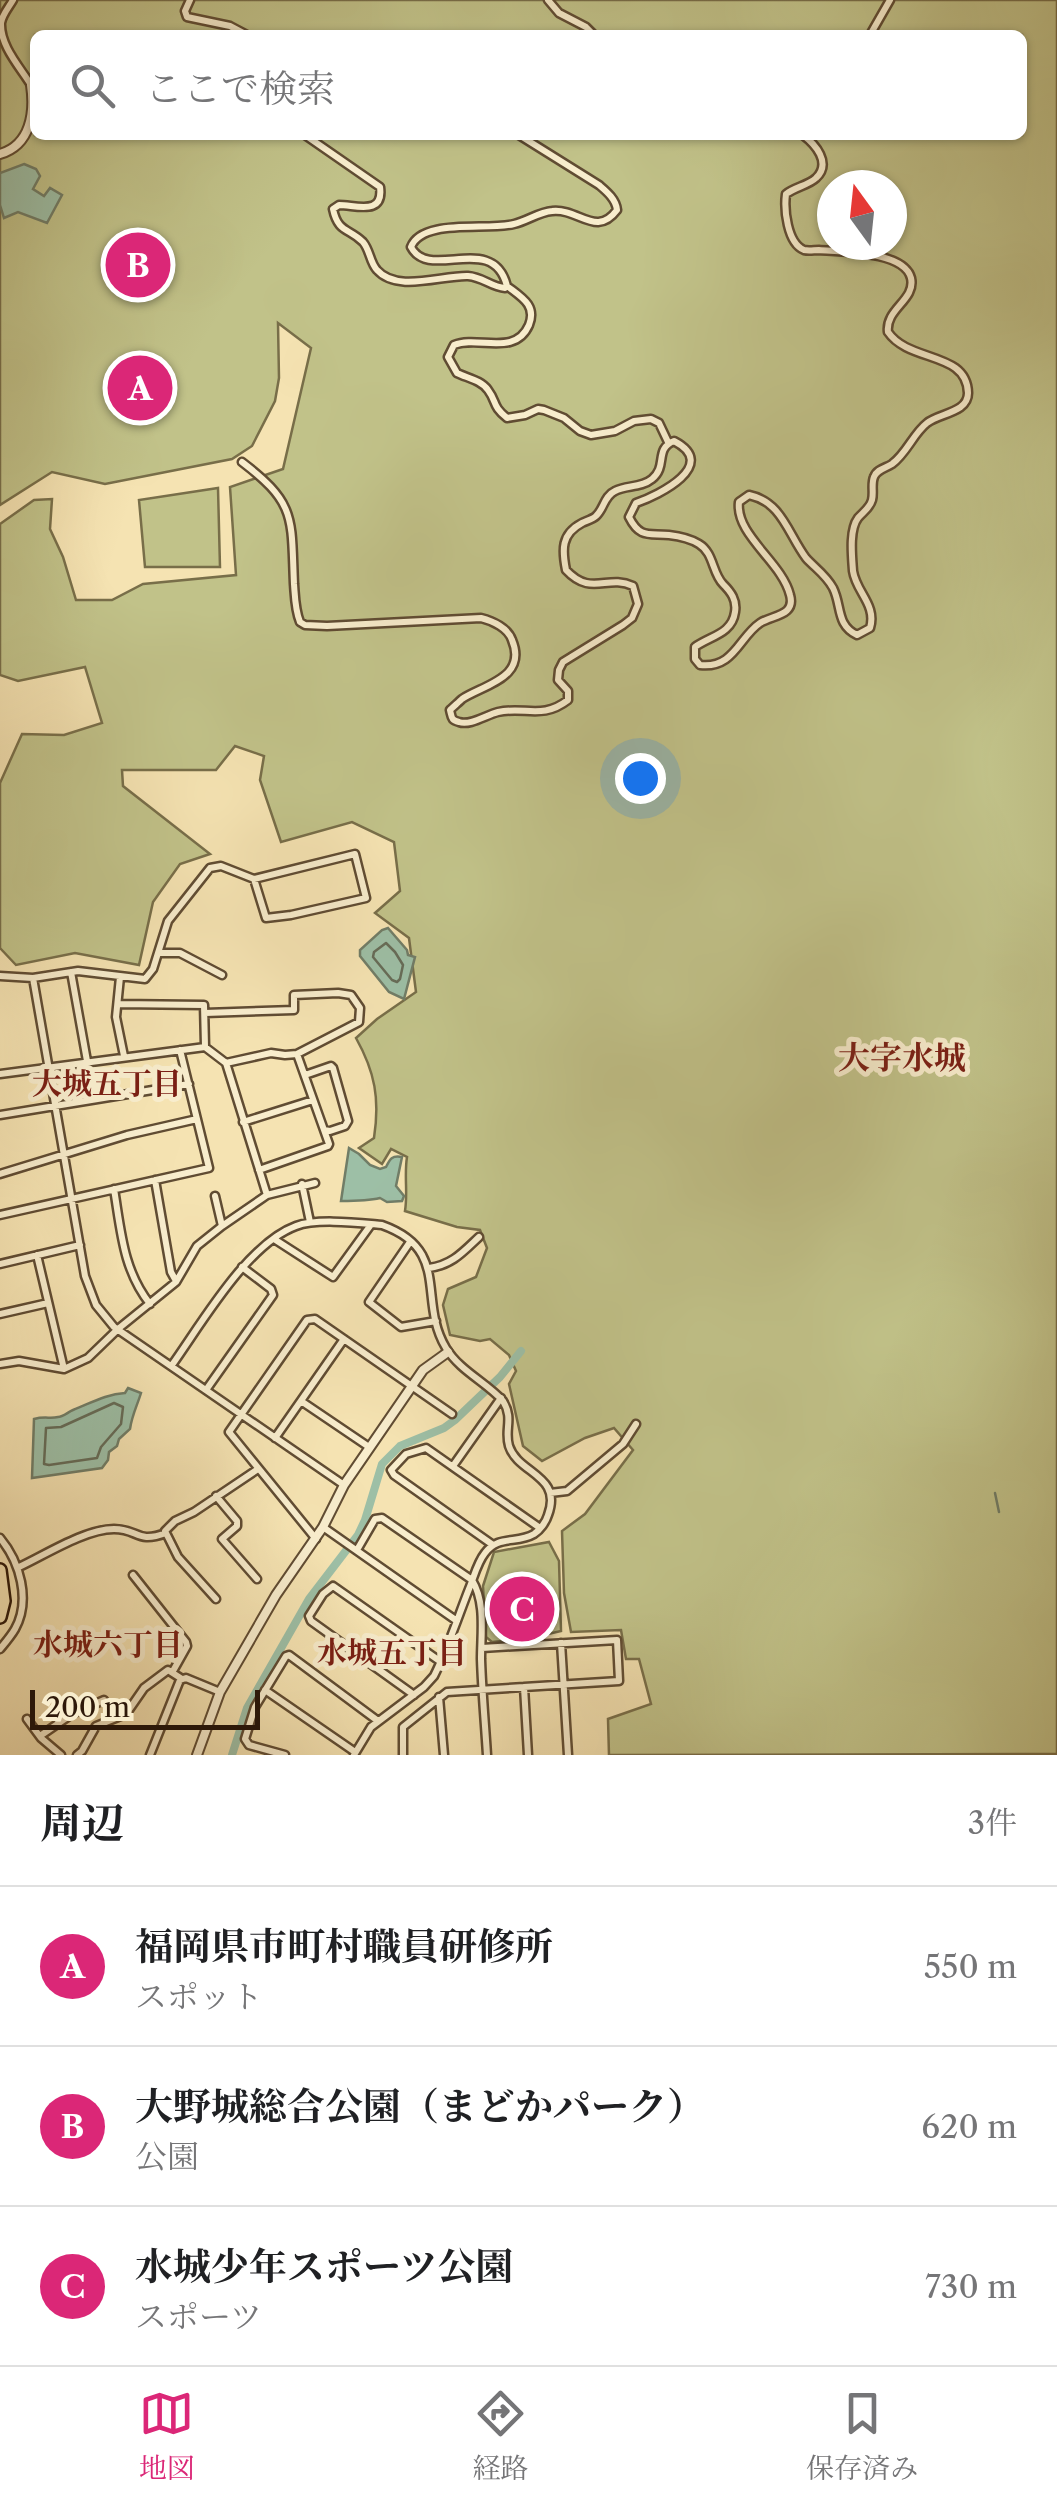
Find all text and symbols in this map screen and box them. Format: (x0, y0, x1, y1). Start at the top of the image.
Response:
search box (30, 30, 1027, 140)
icon: search (65, 58, 120, 113)
text: ここで検索 (145, 65, 335, 112)
north arrow (817, 170, 907, 260)
pin: B (106, 228, 170, 302)
pin: A (108, 350, 172, 426)
your location (615, 753, 666, 804)
district label: 大字水城 (838, 1038, 966, 1077)
district label: 大城五丁目 (32, 1065, 182, 1102)
pin: C (490, 1572, 554, 1646)
district label: 水城六丁目 (33, 1626, 183, 1663)
district label: 水城五丁目 (317, 1634, 467, 1671)
scale bar (30, 1685, 260, 1730)
text: 200 m (45, 1690, 130, 1724)
text: 周辺 (40, 1797, 124, 1849)
text: 3件 (967, 1803, 1017, 1842)
text: 福岡県市町村職員研修所 (135, 1923, 553, 1970)
text: A (60, 1947, 85, 1986)
text: 550 m (924, 1947, 1017, 1986)
text: スポット (135, 1977, 263, 2016)
text: 大野城総合公園（まどかパーク） (135, 2083, 705, 2130)
text: B (61, 2107, 84, 2146)
text: 620 m (921, 2107, 1017, 2146)
text: 公園 (135, 2137, 199, 2176)
text: 水城少年スポーツ公園 (135, 2243, 513, 2290)
text: C (60, 2267, 85, 2306)
text: 730 m (925, 2267, 1017, 2306)
text: スポーツ (135, 2297, 262, 2336)
tab: 地図 (139, 2386, 195, 2486)
tab: 経路 (472, 2386, 528, 2486)
tab: 保存済み (806, 2386, 918, 2486)

